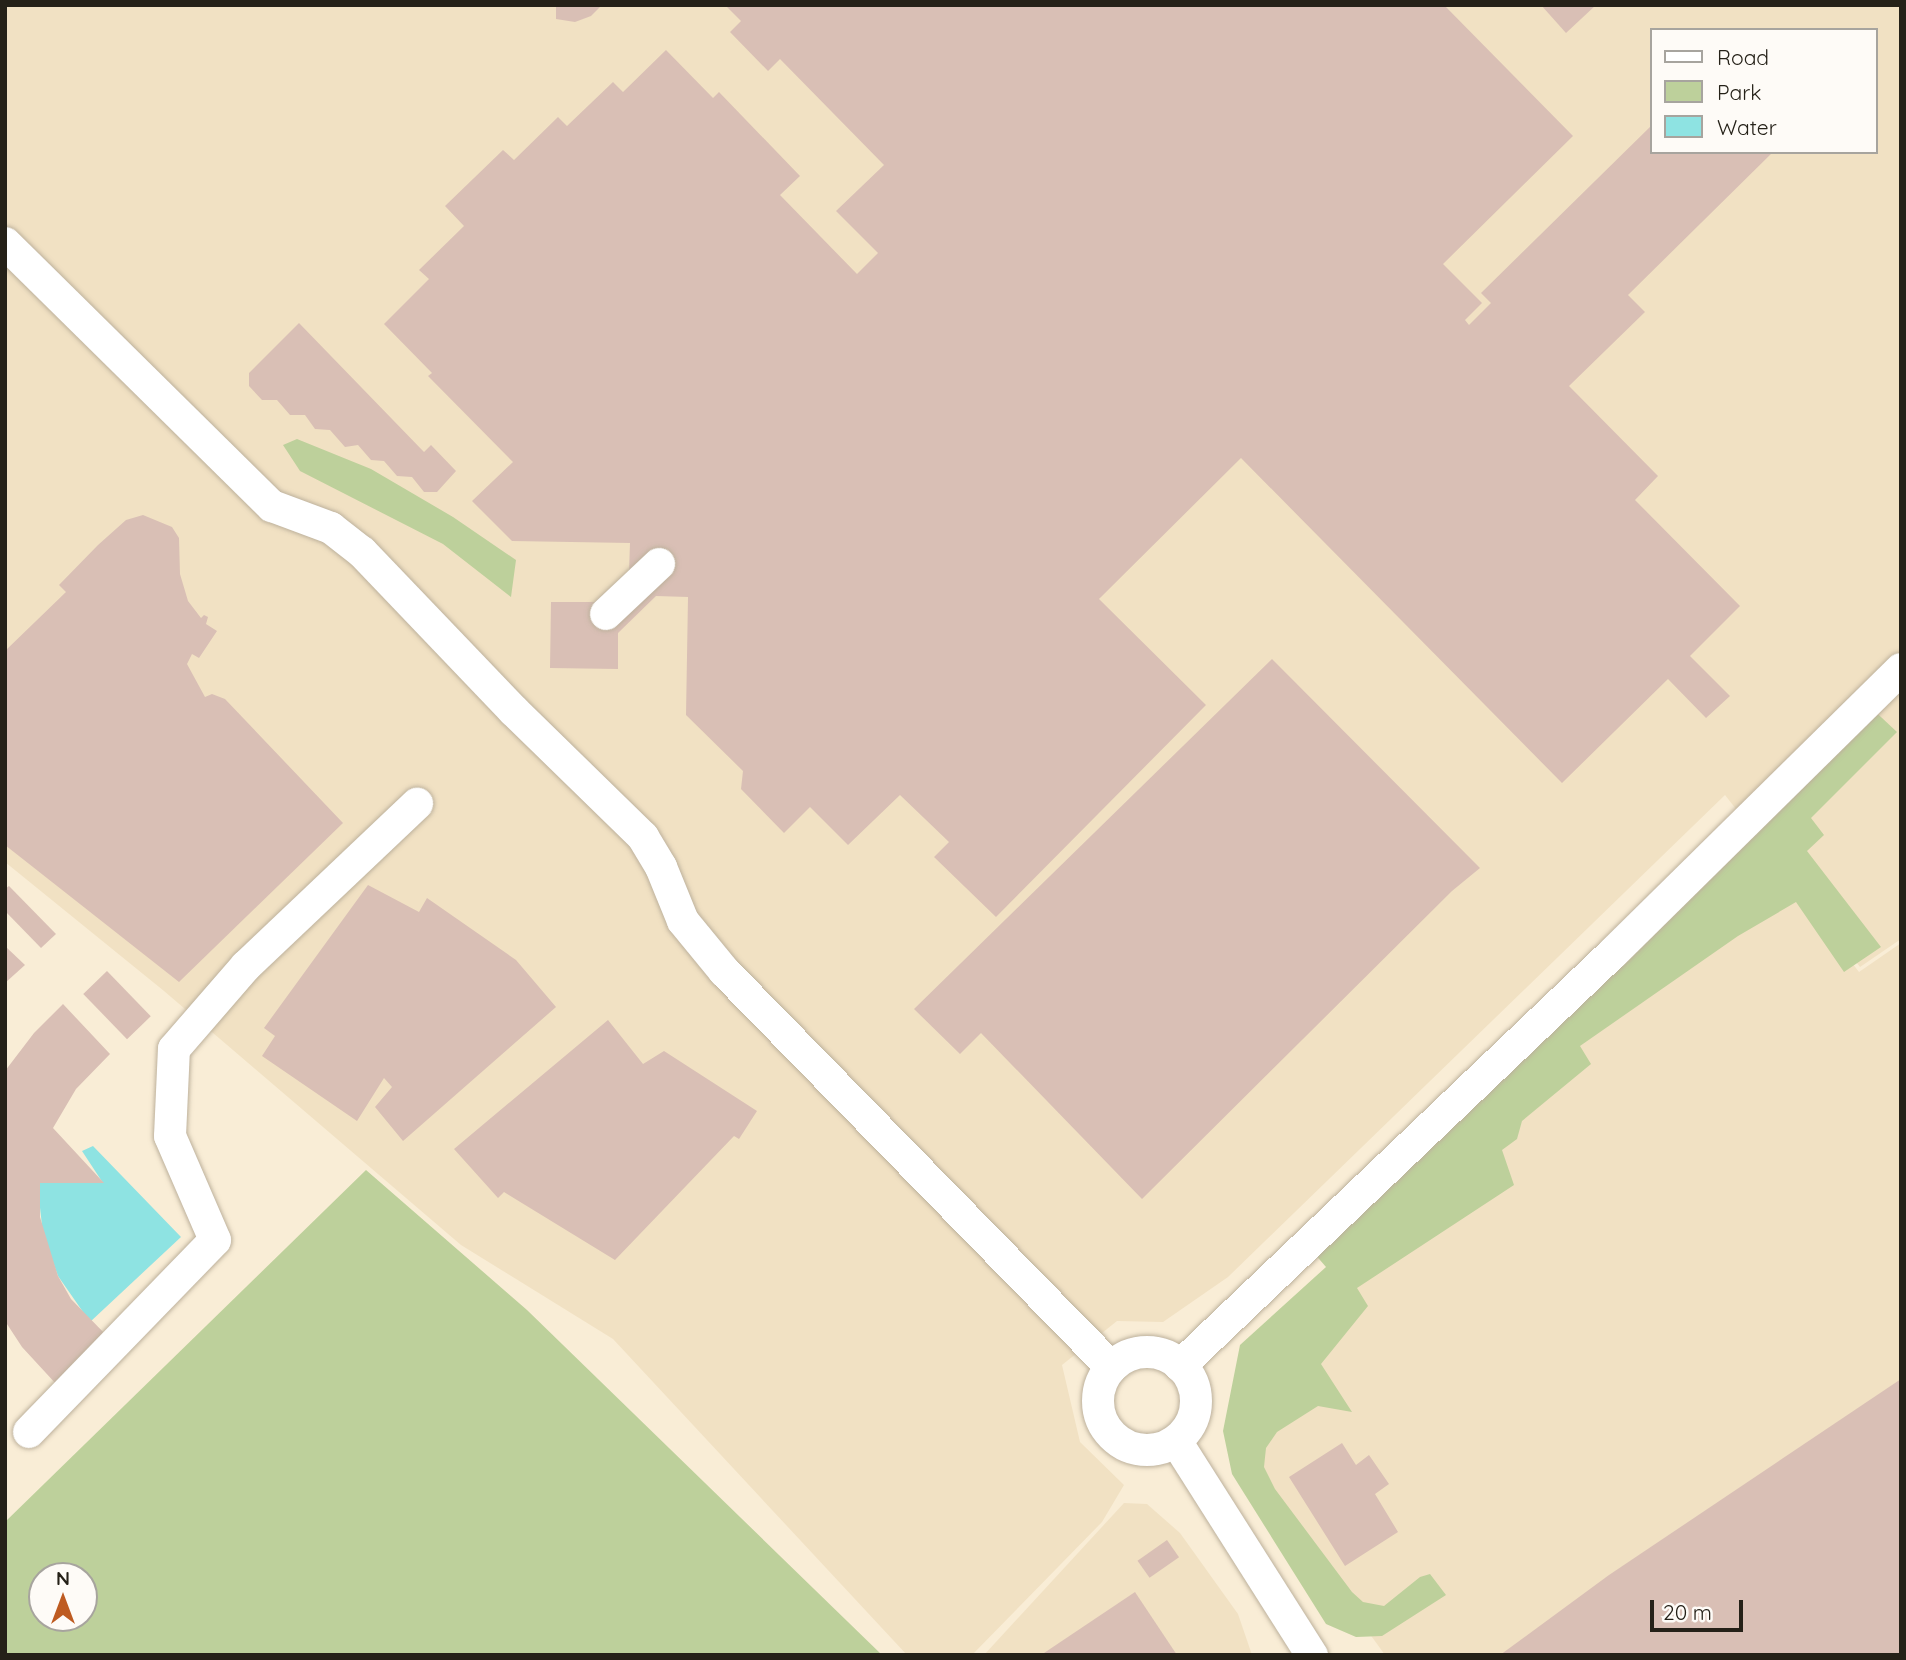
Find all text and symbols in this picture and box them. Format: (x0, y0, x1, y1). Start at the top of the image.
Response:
legend (1650, 28, 1878, 154)
text: Road (1717, 44, 1769, 70)
text: Park (1717, 79, 1761, 105)
text: Water (1717, 114, 1777, 140)
north arrow (28, 1562, 98, 1632)
text: N (56, 1566, 70, 1590)
scale bar (1654, 1586, 1747, 1630)
text: 20 m (1663, 1599, 1712, 1625)

